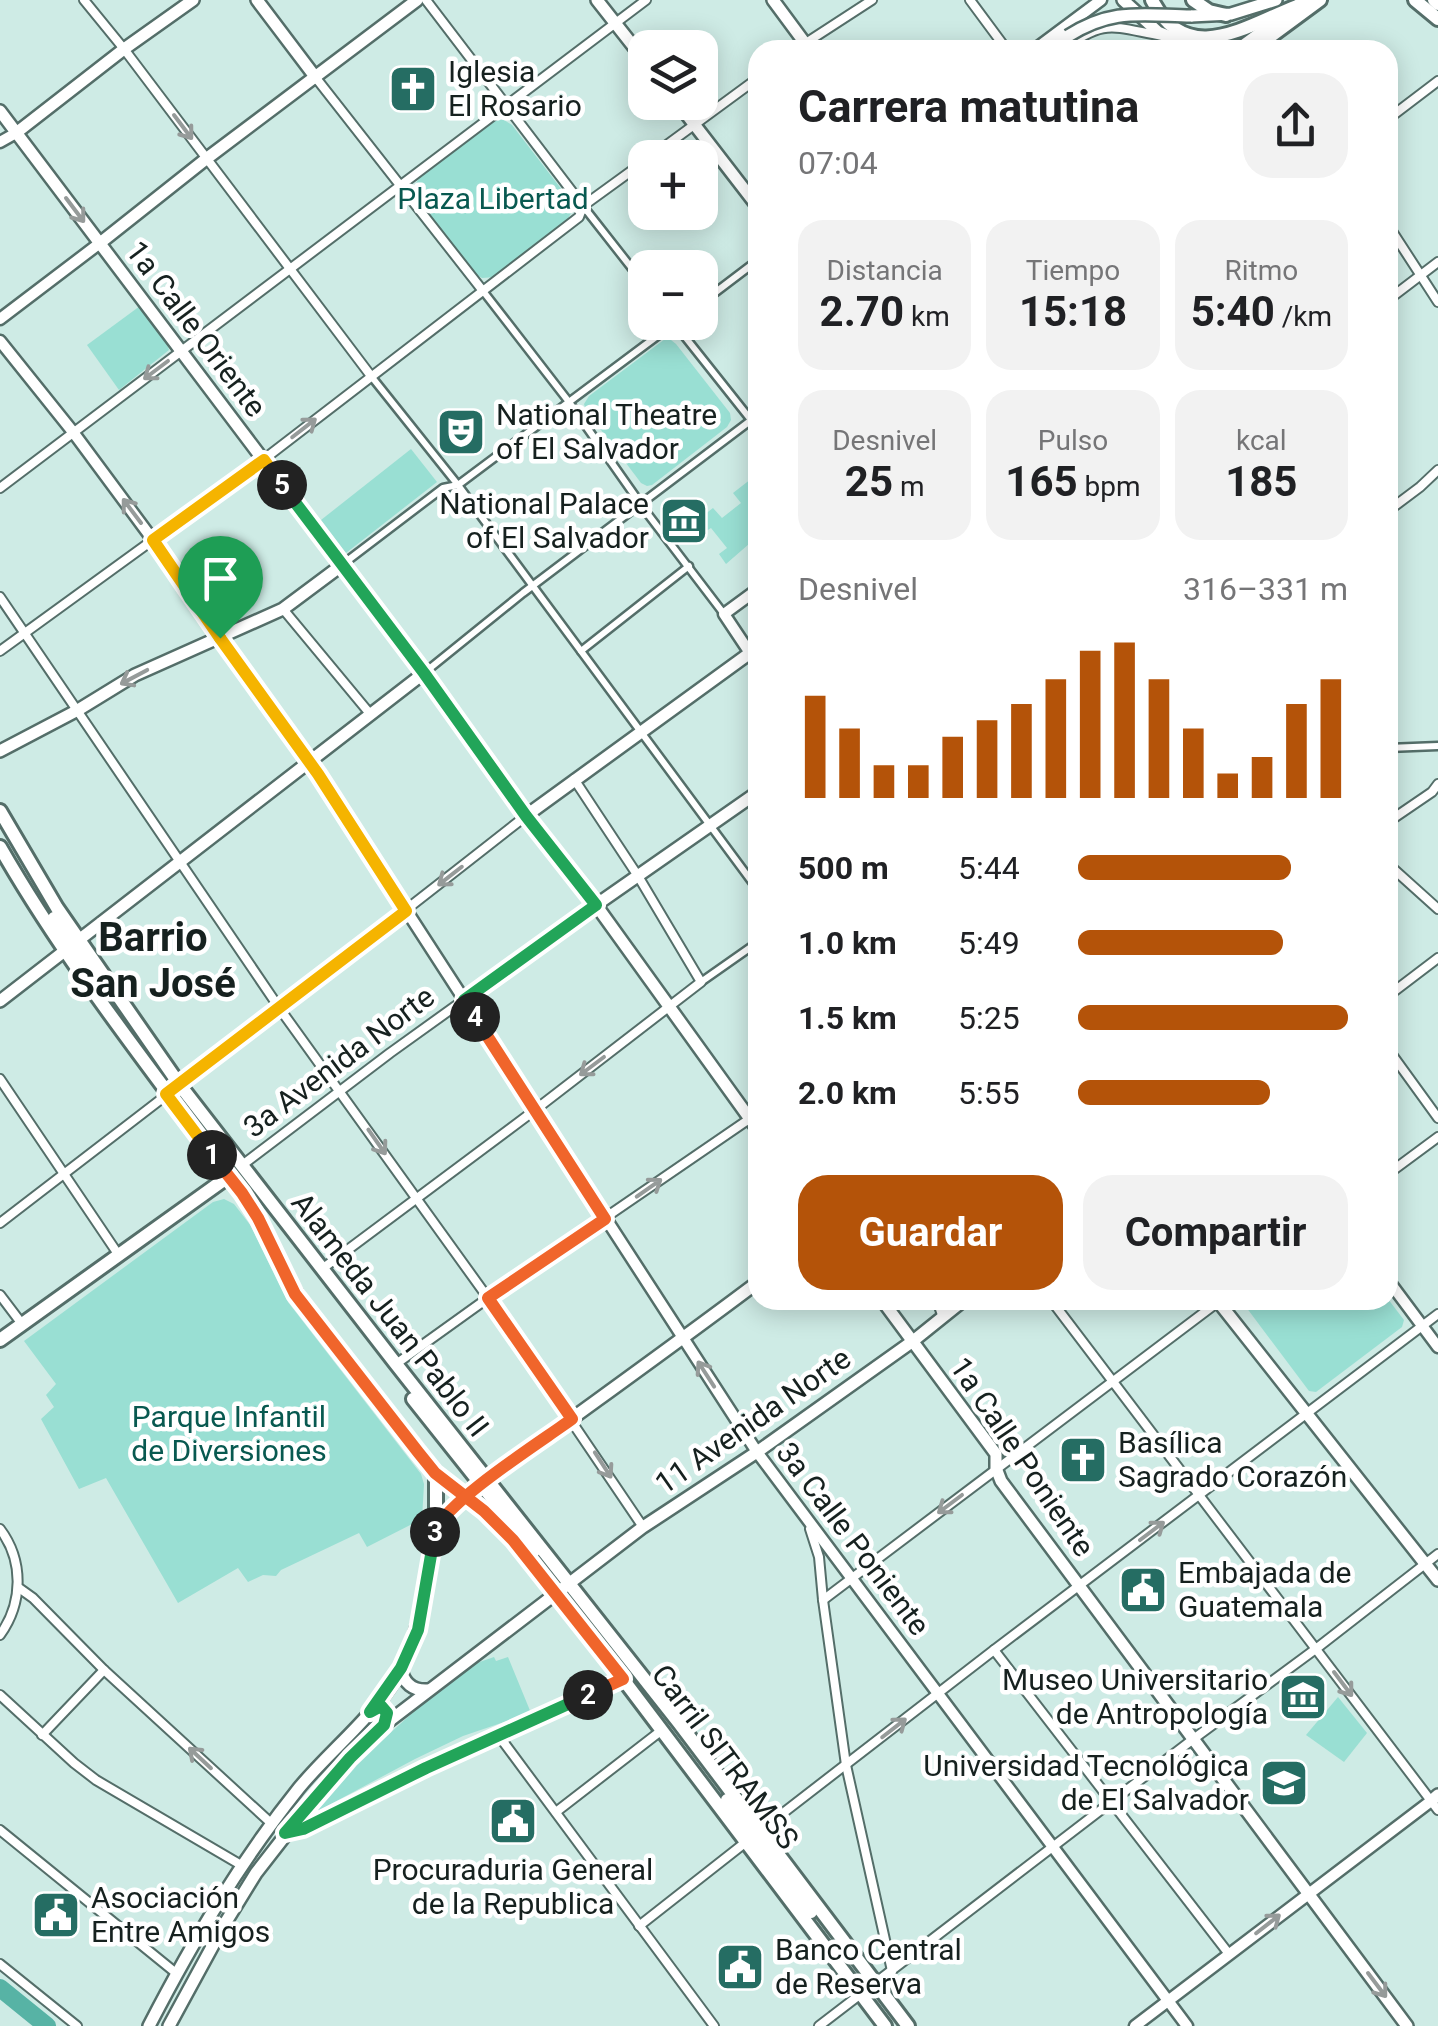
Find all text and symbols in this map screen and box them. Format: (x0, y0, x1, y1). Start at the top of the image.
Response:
map controls (628, 30, 718, 340)
button: layers (628, 30, 718, 120)
place label: Iglesia El Rosario (448, 54, 582, 123)
church icon: Iglesia El Rosario (387, 63, 439, 115)
button: share (1243, 73, 1348, 178)
text: Carrera matutina (798, 80, 1139, 133)
one-way arrow (172, 113, 193, 140)
button: + (628, 140, 718, 230)
text: 07:04 (798, 144, 878, 182)
park label: Plaza Libertad (397, 181, 589, 216)
one-way arrow (64, 196, 85, 223)
street label: 1a Calle Oriente (119, 234, 274, 423)
button: − (628, 250, 718, 340)
text: Distancia (827, 254, 943, 287)
text: Tiempo (1026, 254, 1120, 287)
text: Ritmo (1224, 254, 1298, 287)
text: 2.70 (820, 287, 904, 336)
text: 15:18 (1019, 287, 1127, 336)
text: 5:40 (1191, 287, 1275, 336)
text: km (904, 300, 950, 333)
text: /km (1275, 300, 1332, 333)
one-way arrow (143, 359, 170, 380)
place label: National Theatre of El Salvador (496, 397, 717, 466)
theatre icon: National Theatre of El Salvador (435, 406, 487, 458)
one-way arrow (291, 417, 317, 439)
text: Desnivel (832, 424, 937, 457)
text: Pulso (1038, 424, 1108, 457)
text: kcal (1236, 424, 1287, 457)
text: 25 (845, 457, 893, 506)
text: 165 (1005, 457, 1078, 506)
text: 185 (1225, 457, 1297, 506)
pin: 5 (257, 460, 307, 510)
text: 5 (274, 468, 290, 501)
text: m (893, 470, 925, 503)
text: bpm (1078, 470, 1141, 503)
place label: National Palace of El Salvador (439, 486, 649, 555)
museum icon: National Palace of El Salvador (658, 495, 710, 547)
one-way arrow (122, 498, 143, 525)
pin (178, 536, 263, 639)
icon: arrive (193, 551, 248, 606)
text: Desnivel (798, 570, 918, 608)
text: 316–331 m (1183, 570, 1348, 608)
one-way arrow (120, 668, 149, 687)
text: 500 m (798, 849, 889, 887)
text: 5:44 (958, 849, 1020, 887)
one-way arrow (437, 865, 464, 886)
district label: Barrio San José (70, 914, 236, 1007)
text: 1.0 km (798, 924, 897, 962)
text: 5:49 (958, 924, 1020, 962)
street label: 3a Avenida Norte (237, 979, 441, 1145)
pin: 4 (450, 992, 500, 1042)
text: 1.5 km (798, 999, 897, 1037)
text: 5:25 (958, 999, 1020, 1037)
text: 4 (467, 1000, 483, 1033)
one-way arrow (579, 1056, 606, 1077)
text: 2.0 km (798, 1074, 897, 1112)
text: 5:55 (958, 1074, 1020, 1112)
one-way arrow (366, 1127, 387, 1155)
pin: 1 (187, 1130, 237, 1180)
text: 1 (204, 1138, 220, 1171)
button: Guardar (798, 1175, 1063, 1290)
button: Compartir (1083, 1175, 1348, 1290)
one-way arrow (634, 1178, 662, 1199)
street label: Alameda Juan Pablo II (284, 1186, 496, 1444)
street label: 11 Avenida Norte (649, 1340, 857, 1501)
street label: 1a Calle Poniente (943, 1351, 1102, 1563)
one-way arrow (696, 1361, 716, 1388)
park label: Parque Infantil de Diversiones (131, 1399, 327, 1468)
place label: Basílica Sagrado Corazón (1118, 1425, 1347, 1494)
church icon: Basílica Sagrado Corazón (1057, 1434, 1109, 1486)
street label: 3a Calle Poniente (770, 1435, 937, 1642)
one-way arrow (592, 1451, 613, 1479)
one-way arrow (937, 1493, 964, 1514)
pin: 3 (410, 1507, 460, 1557)
text: 3 (427, 1515, 443, 1548)
one-way arrow (1138, 1521, 1165, 1542)
place label: Embajada de Guatemala (1178, 1555, 1352, 1624)
public building icon: Embajada de Guatemala (1117, 1564, 1169, 1616)
street label: Carril SITRAMSS (645, 1658, 806, 1856)
place label: Museo Universitario de Antropología (1002, 1662, 1268, 1731)
one-way arrow (1333, 1669, 1354, 1697)
pin: 2 (563, 1670, 613, 1720)
museum icon: Museo Universitario de Antropología (1277, 1671, 1329, 1723)
text: 2 (580, 1678, 596, 1711)
one-way arrow (880, 1718, 907, 1739)
one-way arrow (188, 1747, 213, 1770)
place label: Universidad Tecnológica de El Salvador (923, 1748, 1249, 1817)
school or university icon: Universidad Tecnológica de El Salvador (1258, 1757, 1310, 1809)
public building icon: Procuraduria General de la Republica (487, 1795, 539, 1847)
place label: Procuraduria General de la Republica (373, 1852, 653, 1921)
place label: Asociación Entre Amigos (91, 1880, 270, 1949)
public building icon: Asociación Entre Amigos (30, 1889, 82, 1941)
one-way arrow (1254, 1914, 1281, 1935)
place label: Banco Central de Reserva (775, 1932, 962, 2001)
public building icon: Banco Central de Reserva (714, 1941, 766, 1993)
one-way arrow (1366, 1971, 1387, 1998)

